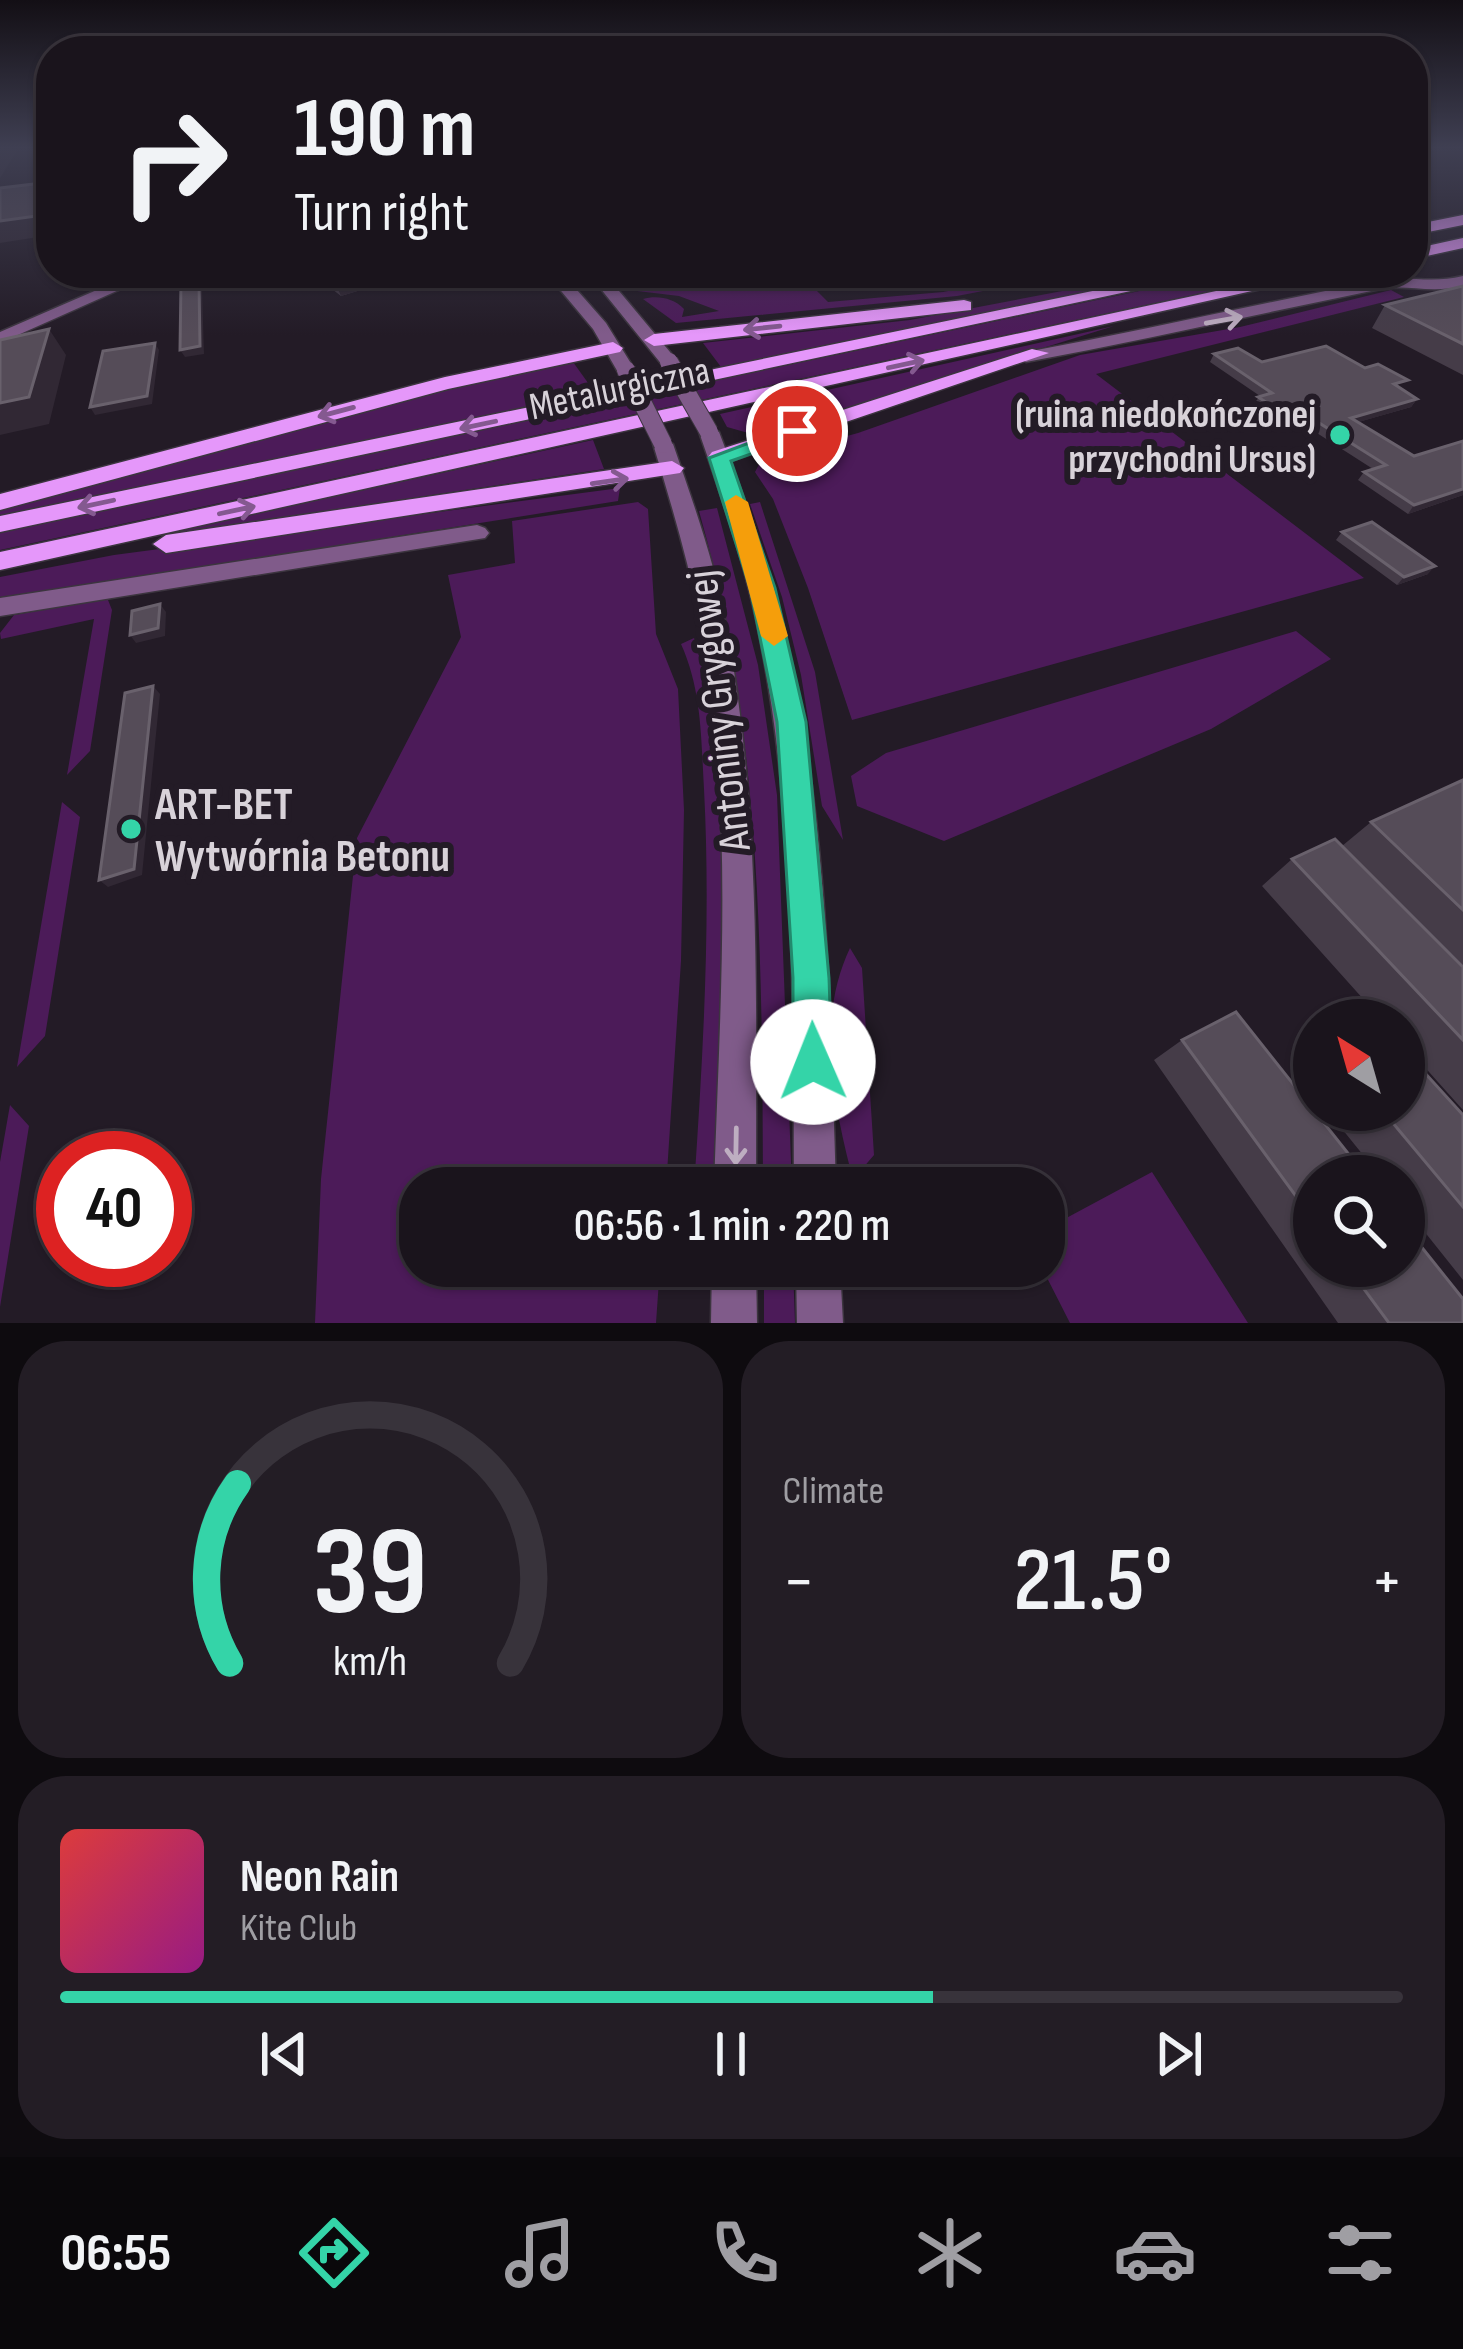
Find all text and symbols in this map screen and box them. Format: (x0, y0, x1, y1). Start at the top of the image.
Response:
text: 190 m (294, 79, 476, 180)
icon: right (96, 84, 252, 240)
text: Turn right (294, 181, 469, 246)
one-way arrow (1203, 307, 1242, 330)
one-way arrow (743, 317, 782, 339)
street label: Metalurgiczna (525, 347, 714, 431)
one-way arrow (886, 352, 924, 375)
pin (746, 380, 848, 482)
place label: (ruina niedokończonej przychodni Ursus) (1015, 392, 1316, 484)
icon: arrive (764, 398, 830, 464)
one-way arrow (317, 403, 355, 425)
one-way arrow (459, 415, 498, 437)
marker: (ruina niedokończonej przychodni Ursus) (1327, 422, 1353, 448)
one-way arrow (589, 469, 628, 492)
one-way arrow (77, 494, 115, 517)
one-way arrow (218, 497, 256, 520)
street label: Antoniny Grygowej (675, 567, 764, 855)
place label: ART-BET Wytwórnia Betonu (154, 778, 450, 885)
marker: ART-BET Wytwórnia Betonu (118, 816, 144, 842)
position arrow (750, 999, 876, 1125)
north arrow (1293, 999, 1425, 1131)
map controls (1293, 999, 1425, 1287)
one-way arrow (724, 1126, 747, 1165)
speed limit sign: 40 (36, 1131, 192, 1287)
button: search (1293, 1155, 1425, 1287)
text: 06:56 · 1 min · 220 m (574, 1199, 890, 1254)
text: Climate (783, 1468, 884, 1515)
text: 39 (313, 1500, 428, 1649)
text: 21.5° (1013, 1528, 1172, 1636)
text: − (783, 1543, 815, 1622)
text: + (1371, 1543, 1403, 1622)
text: km/h (333, 1635, 407, 1687)
text: Neon Rain (240, 1850, 399, 1905)
text: Kite Club (240, 1905, 357, 1952)
icon: previous (251, 2021, 317, 2087)
icon: pause (698, 2021, 764, 2087)
icon: next (1146, 2021, 1212, 2087)
icon: directions (292, 2211, 376, 2295)
icon: music (498, 2211, 582, 2295)
icon: phone (703, 2211, 787, 2295)
icon: climate (908, 2211, 992, 2295)
icon: car (1113, 2211, 1197, 2295)
icon: filters (1318, 2211, 1402, 2295)
text: 06:55 (61, 2221, 171, 2286)

